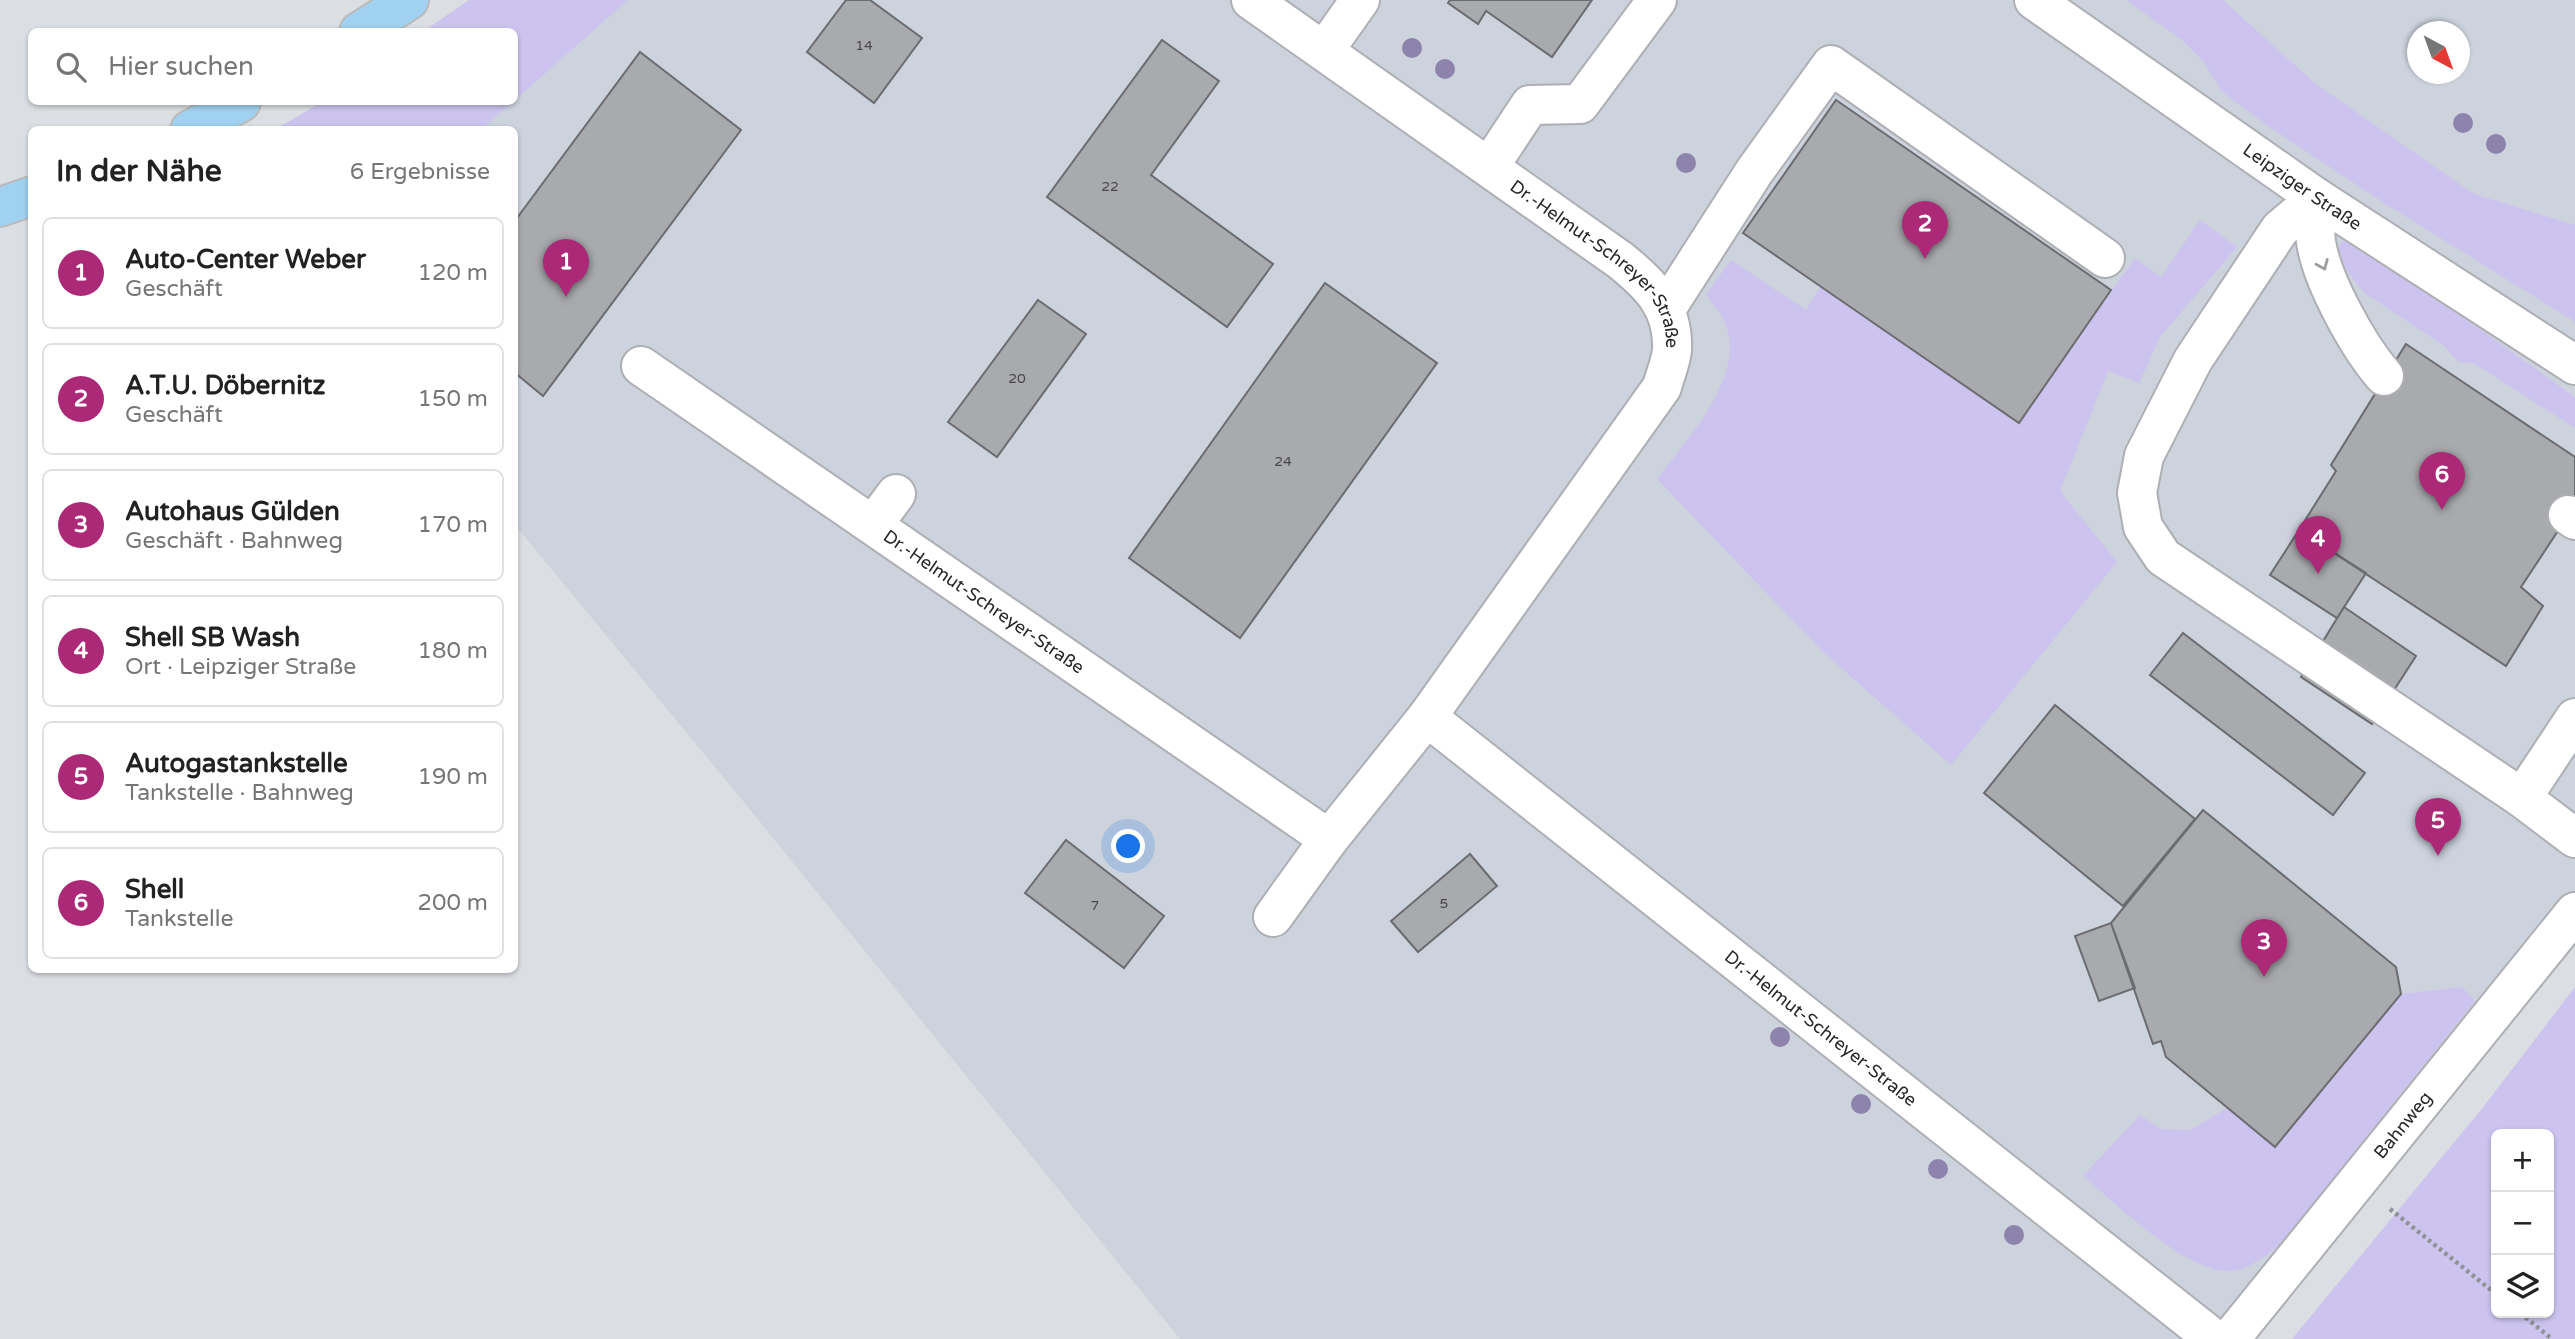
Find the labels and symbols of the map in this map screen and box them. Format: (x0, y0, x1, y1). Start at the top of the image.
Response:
north arrow (2407, 21, 2470, 84)
house number: 14 (855, 37, 873, 54)
street label: Leipziger Straße (2239, 139, 2366, 235)
street label: Dr.-Helmut-Schreyer-Straße (1506, 175, 1683, 348)
house number: 22 (1101, 178, 1119, 195)
pin: 2 (1902, 201, 1948, 259)
pin: 1 (543, 239, 589, 297)
one-way arrow (2315, 258, 2329, 271)
house number: 20 (1008, 370, 1026, 387)
pin: 6 (2419, 452, 2465, 510)
house number: 24 (1274, 453, 1292, 470)
pin: 4 (2295, 516, 2341, 574)
street label: Dr.-Helmut-Schreyer-Straße (879, 525, 1088, 678)
pin: 5 (2415, 798, 2461, 856)
your location (1111, 829, 1145, 863)
house number: 5 (1440, 895, 1448, 912)
house number: 7 (1091, 897, 1099, 914)
pin: 3 (2241, 919, 2287, 977)
street label: Dr.-Helmut-Schreyer-Straße (1720, 946, 1921, 1111)
street label: Bahnweg (2369, 1087, 2437, 1163)

